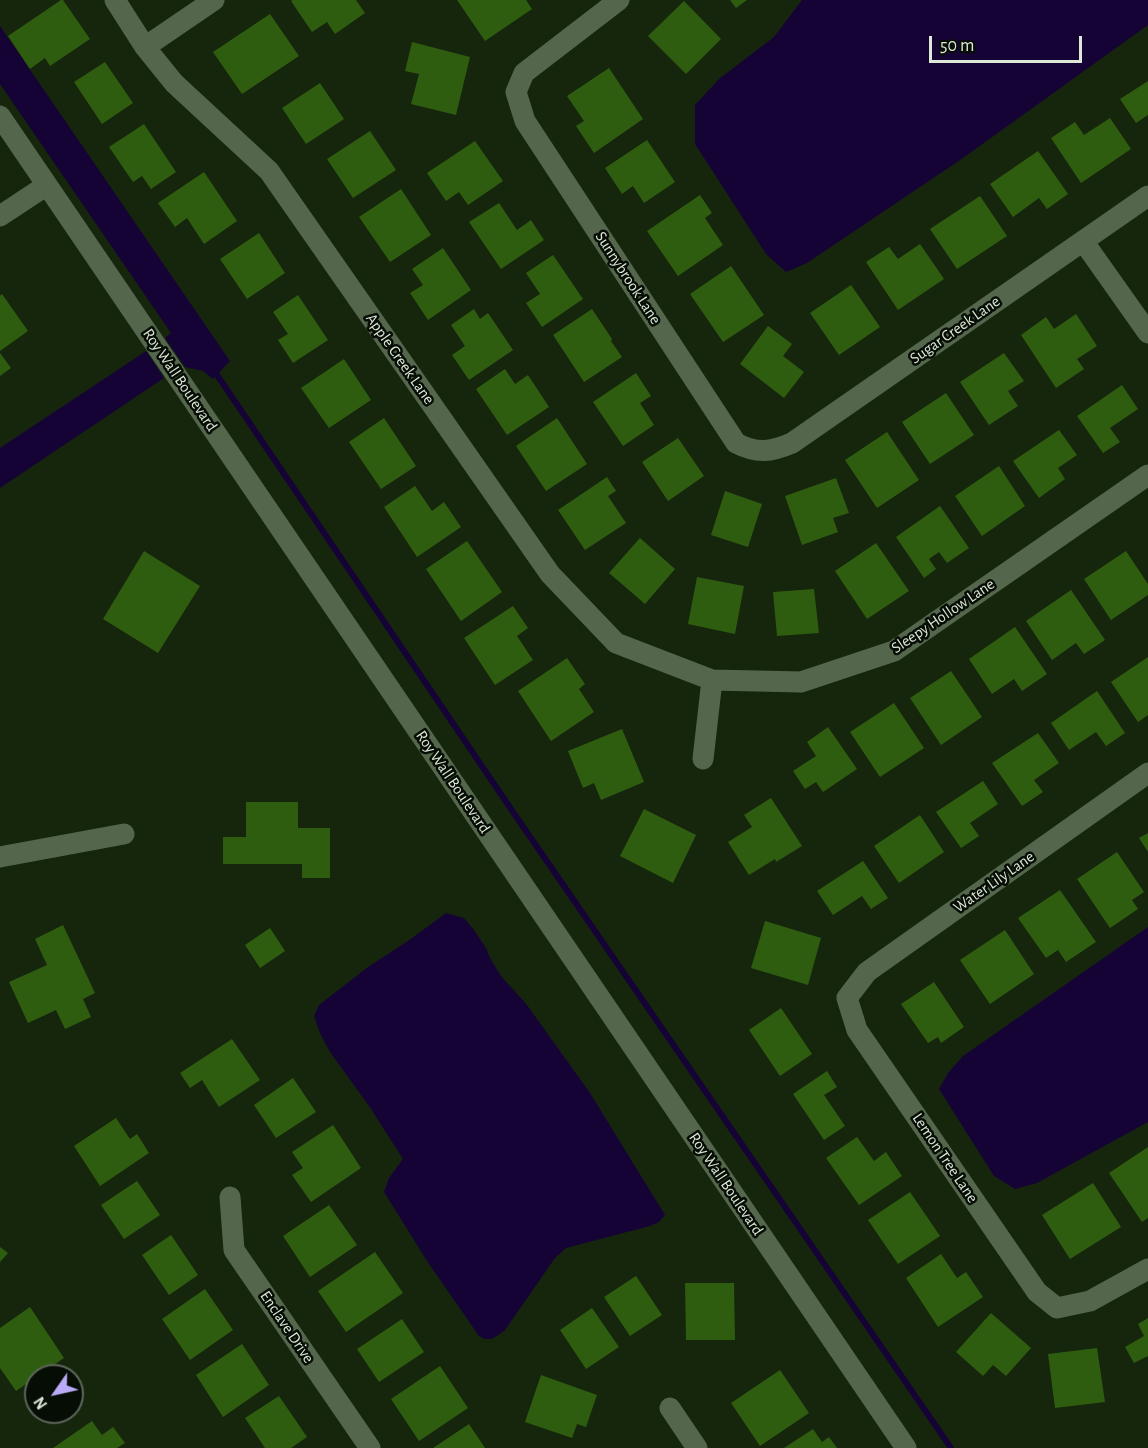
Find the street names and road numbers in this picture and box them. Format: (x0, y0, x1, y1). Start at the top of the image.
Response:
street label: Sunnybrook Lane (591, 228, 665, 328)
street label: Sugar Creek Lane (906, 292, 1004, 368)
street label: Apple Creek Lane (362, 310, 438, 408)
street label: Roy Wall Boulevard (139, 325, 221, 435)
street label: Sleepy Hollow Lane (888, 574, 998, 658)
street label: Roy Wall Boulevard (412, 727, 494, 837)
street label: Water Lily Lane (950, 847, 1038, 917)
street label: Lemon Tree Lane (908, 1109, 982, 1207)
street label: Roy Wall Boulevard (685, 1129, 767, 1239)
street label: Enclave Drive (256, 1287, 318, 1367)

